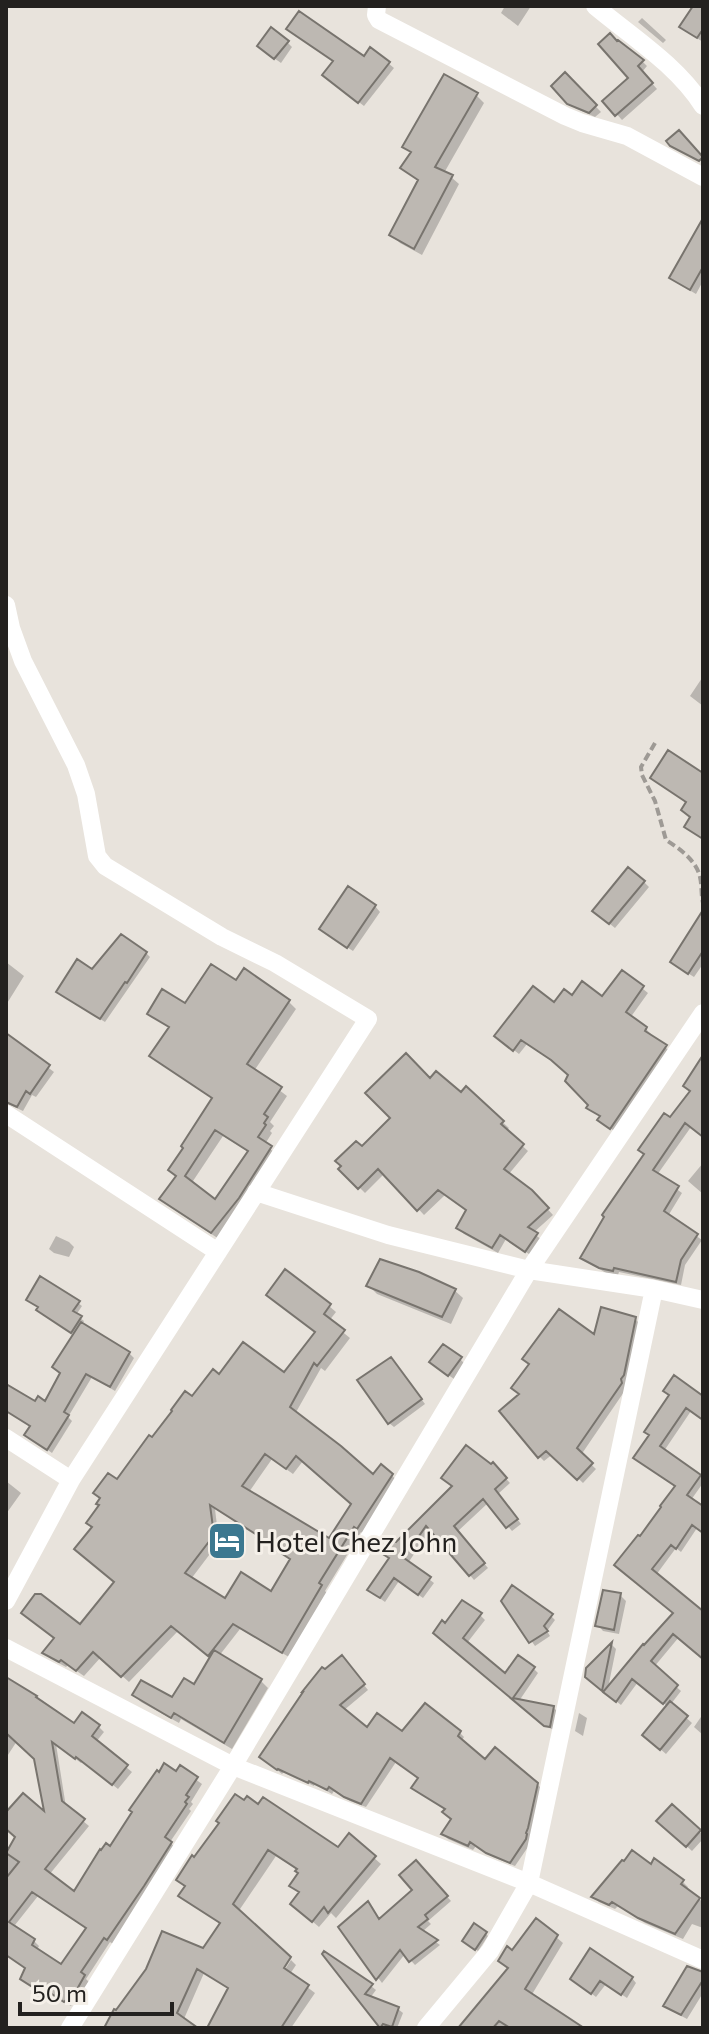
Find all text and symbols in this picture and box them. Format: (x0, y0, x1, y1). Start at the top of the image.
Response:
hotel icon: Hotel Chez John (206, 1520, 248, 1562)
place label: Hotel Chez John (255, 1524, 457, 1558)
scale bar (20, 1966, 172, 2016)
text: 50 m (32, 1978, 87, 2007)

